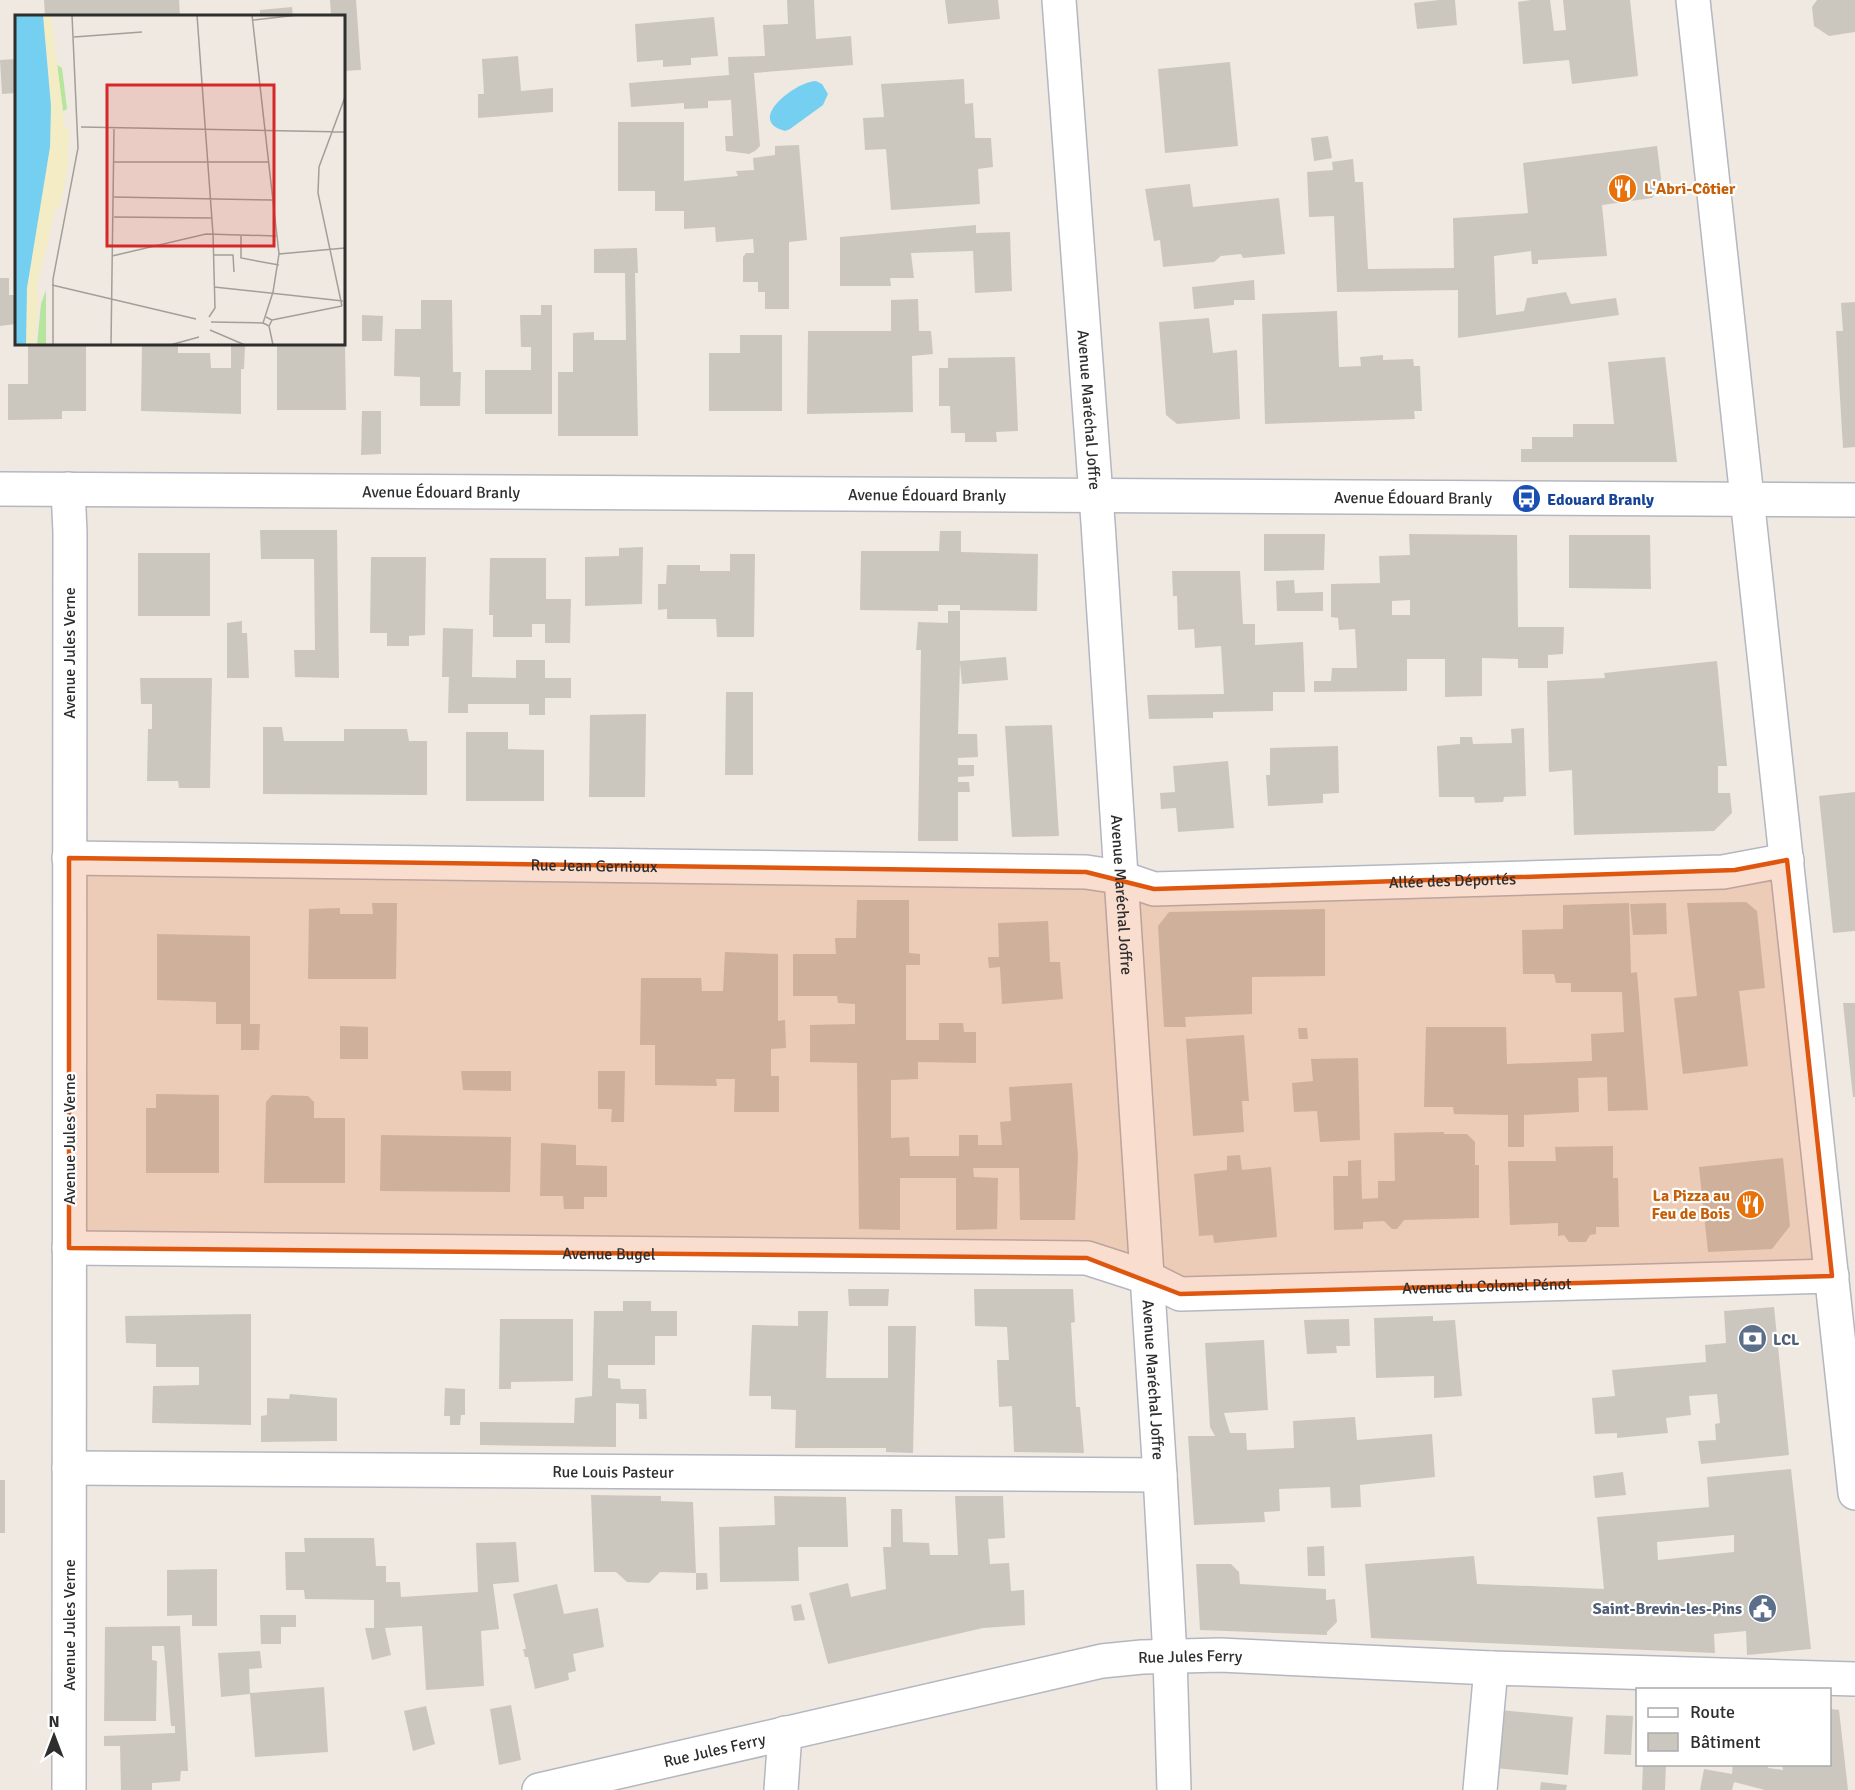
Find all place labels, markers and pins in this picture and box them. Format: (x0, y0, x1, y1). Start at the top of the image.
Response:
restaurant icon: L'Abri-Côtier (1607, 172, 1639, 204)
place label: L'Abri-Côtier (1644, 179, 1736, 199)
bus stop icon: Edouard Branly (1510, 483, 1542, 515)
place label: Edouard Branly (1547, 490, 1654, 510)
place label: La Pizza au Feu de Bois (1652, 1186, 1730, 1224)
restaurant icon: La Pizza au Feu de Bois (1735, 1188, 1767, 1220)
bank icon: LCL (1736, 1323, 1768, 1355)
place label: LCL (1773, 1330, 1800, 1350)
public building icon: Saint-Brevin-les-Pins (1747, 1592, 1779, 1624)
place label: Saint-Brevin-les-Pins (1593, 1599, 1742, 1619)

